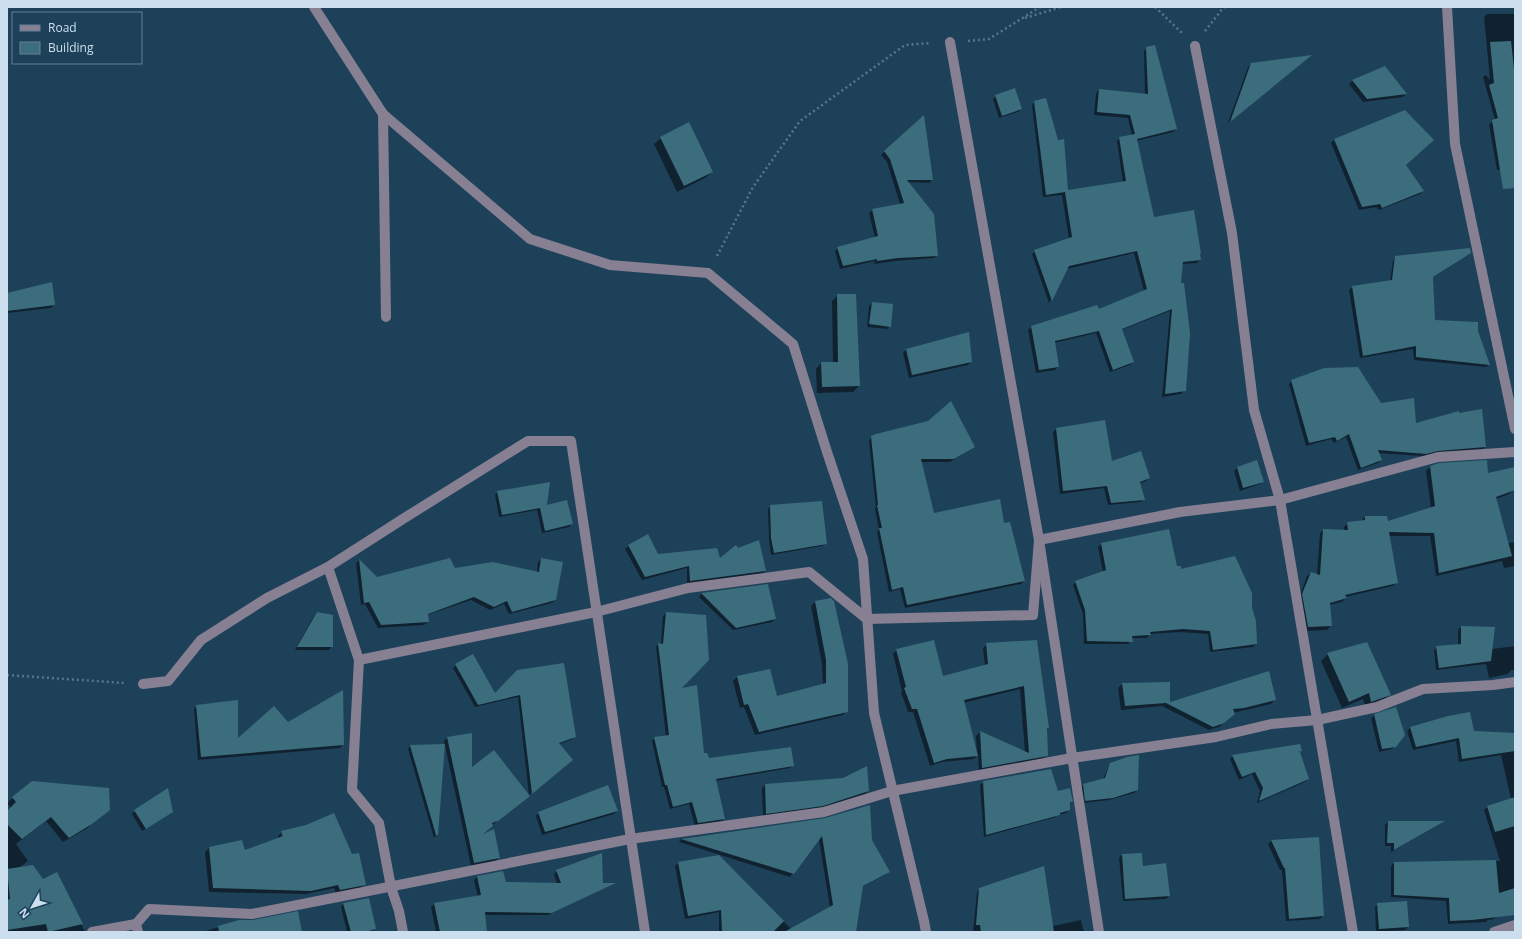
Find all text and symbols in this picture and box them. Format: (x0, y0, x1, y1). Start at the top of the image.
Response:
legend (12, 12, 142, 64)
text: Road (48, 19, 77, 36)
text: Building (48, 39, 94, 56)
north arrow (12, 887, 52, 927)
text: N (15, 905, 32, 922)

